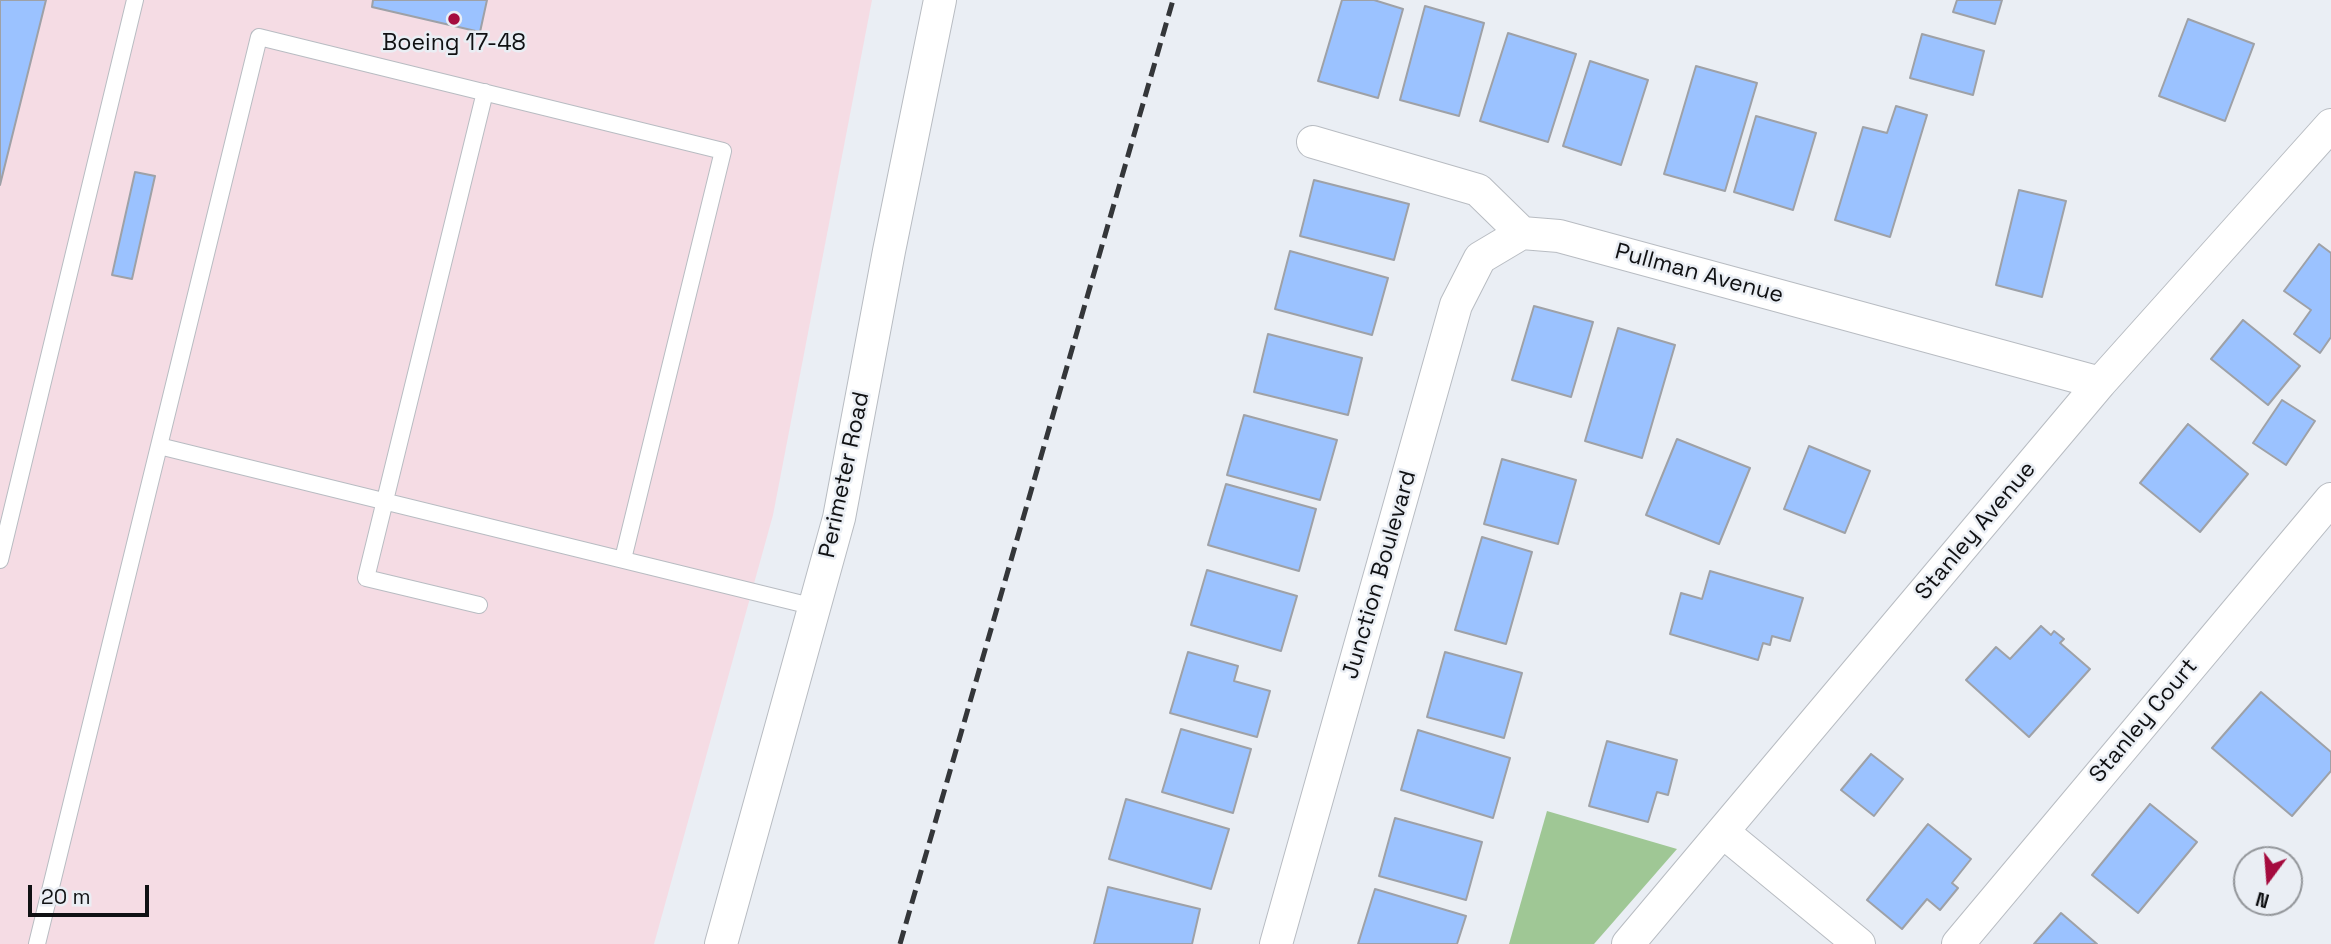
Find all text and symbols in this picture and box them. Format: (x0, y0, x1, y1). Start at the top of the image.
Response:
marker: Boeing 17-48 (446, 11, 462, 27)
place label: Boeing 17-48 (382, 30, 526, 58)
street label: Pullman Avenue (1612, 238, 1786, 310)
street label: Perimeter Road (814, 389, 876, 561)
street label: Stanley Avenue (1910, 456, 2042, 606)
street label: Junction Boulevard (1337, 468, 1423, 682)
street label: Stanley Court (2084, 653, 2204, 789)
north arrow (2233, 846, 2303, 916)
scale bar (32, 870, 152, 914)
text: 20 m (41, 883, 91, 910)
text: N (2253, 886, 2272, 914)

